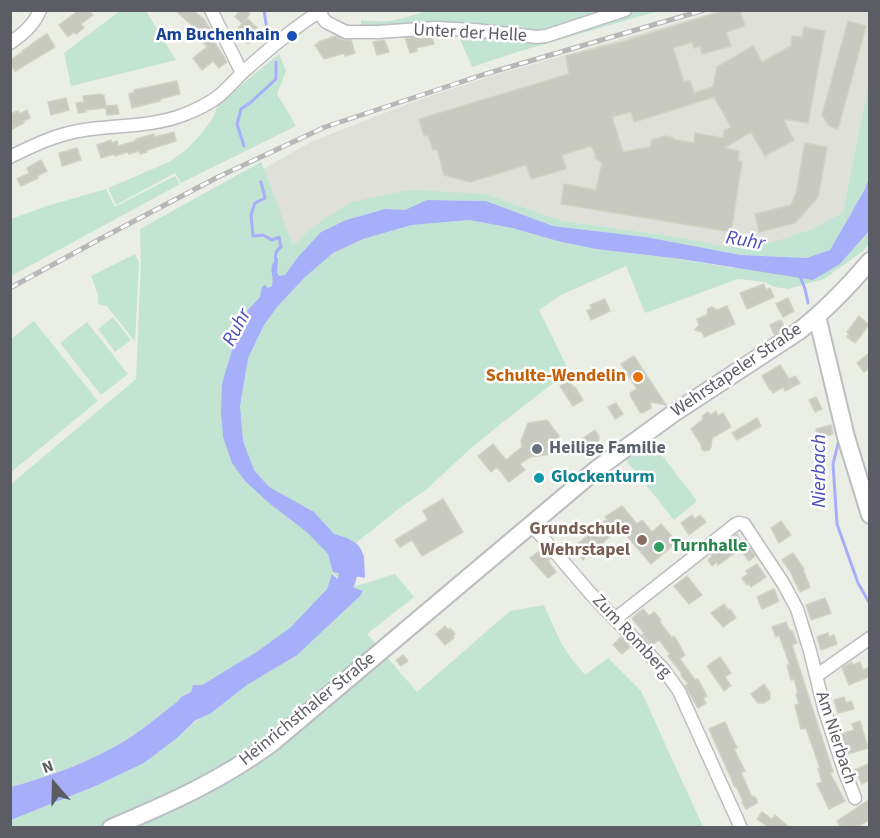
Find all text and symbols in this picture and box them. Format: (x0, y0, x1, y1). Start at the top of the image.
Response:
street label: Unter der Helle (413, 20, 527, 48)
place label: Am Buchenhain (156, 25, 280, 47)
marker: Am Buchenhain (285, 29, 299, 43)
water label: Ruhr (724, 227, 766, 257)
water label: Ruhr (218, 305, 258, 351)
street label: Wehrstapeler Straße (668, 319, 806, 423)
place label: Schulte-Wendelin (486, 366, 626, 388)
marker: Schulte-Wendelin (631, 370, 645, 384)
water label: Nierbach (809, 434, 833, 508)
place label: Heilige Familie (549, 438, 666, 460)
marker: Heilige Familie (530, 442, 544, 456)
place label: Glockenturm (551, 467, 655, 489)
marker: Glockenturm (532, 471, 546, 485)
place label: Grundschule Wehrstapel (529, 519, 630, 562)
marker: Grundschule Wehrstapel (635, 533, 649, 547)
place label: Turnhalle (671, 536, 747, 558)
marker: Turnhalle (652, 540, 666, 554)
street label: Zum Romberg (587, 591, 675, 683)
street label: Heinrichsthaler Straße (236, 649, 380, 771)
street label: Am Nierbach (810, 689, 860, 787)
north arrow (24, 754, 84, 814)
text: N (39, 755, 57, 779)

